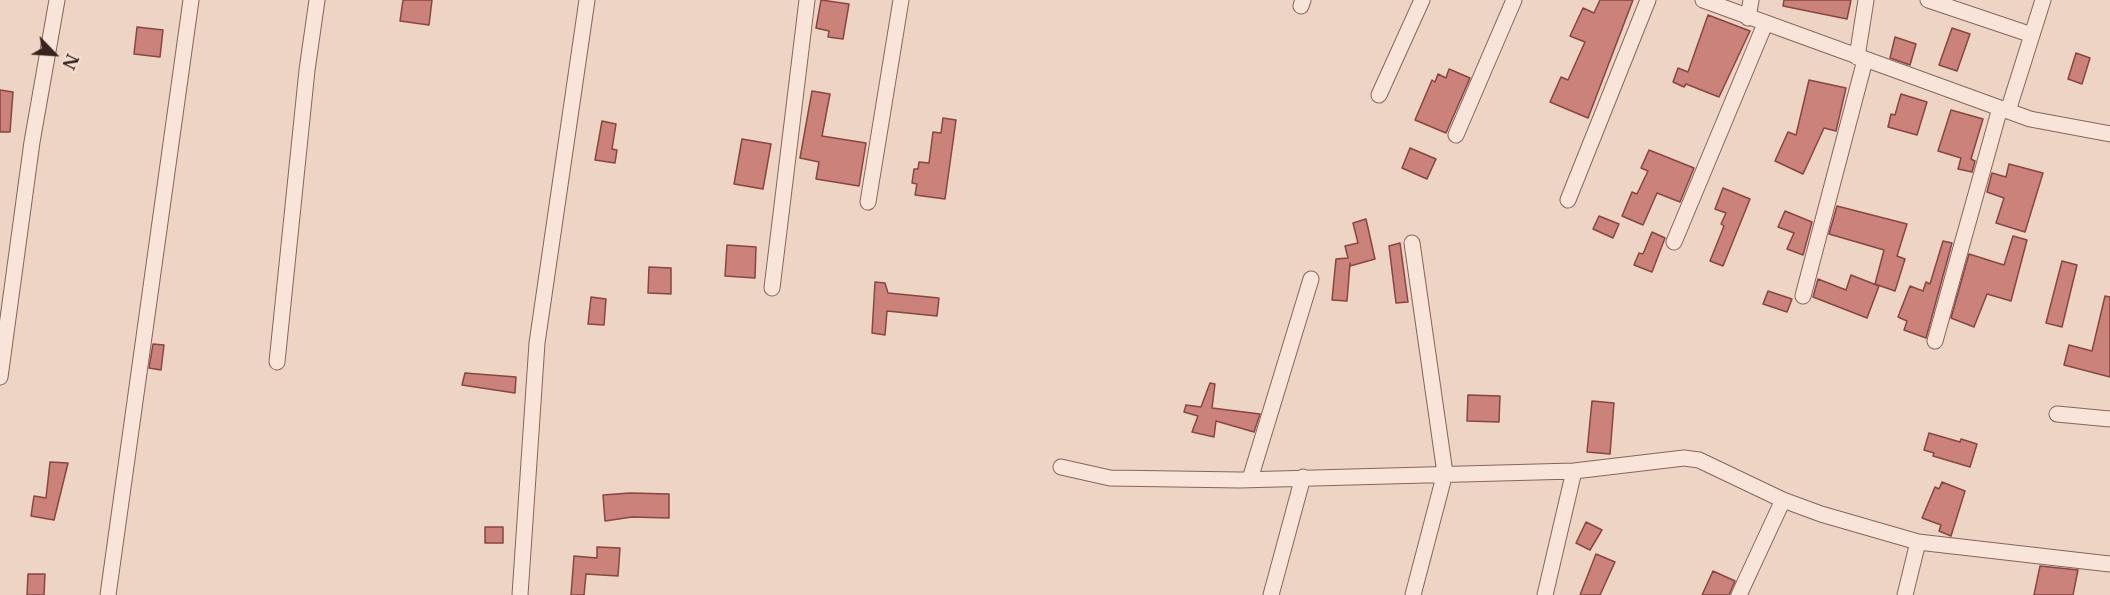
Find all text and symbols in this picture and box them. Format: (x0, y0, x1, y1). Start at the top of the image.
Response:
north arrow (24, 24, 84, 84)
text: N (58, 51, 83, 73)

